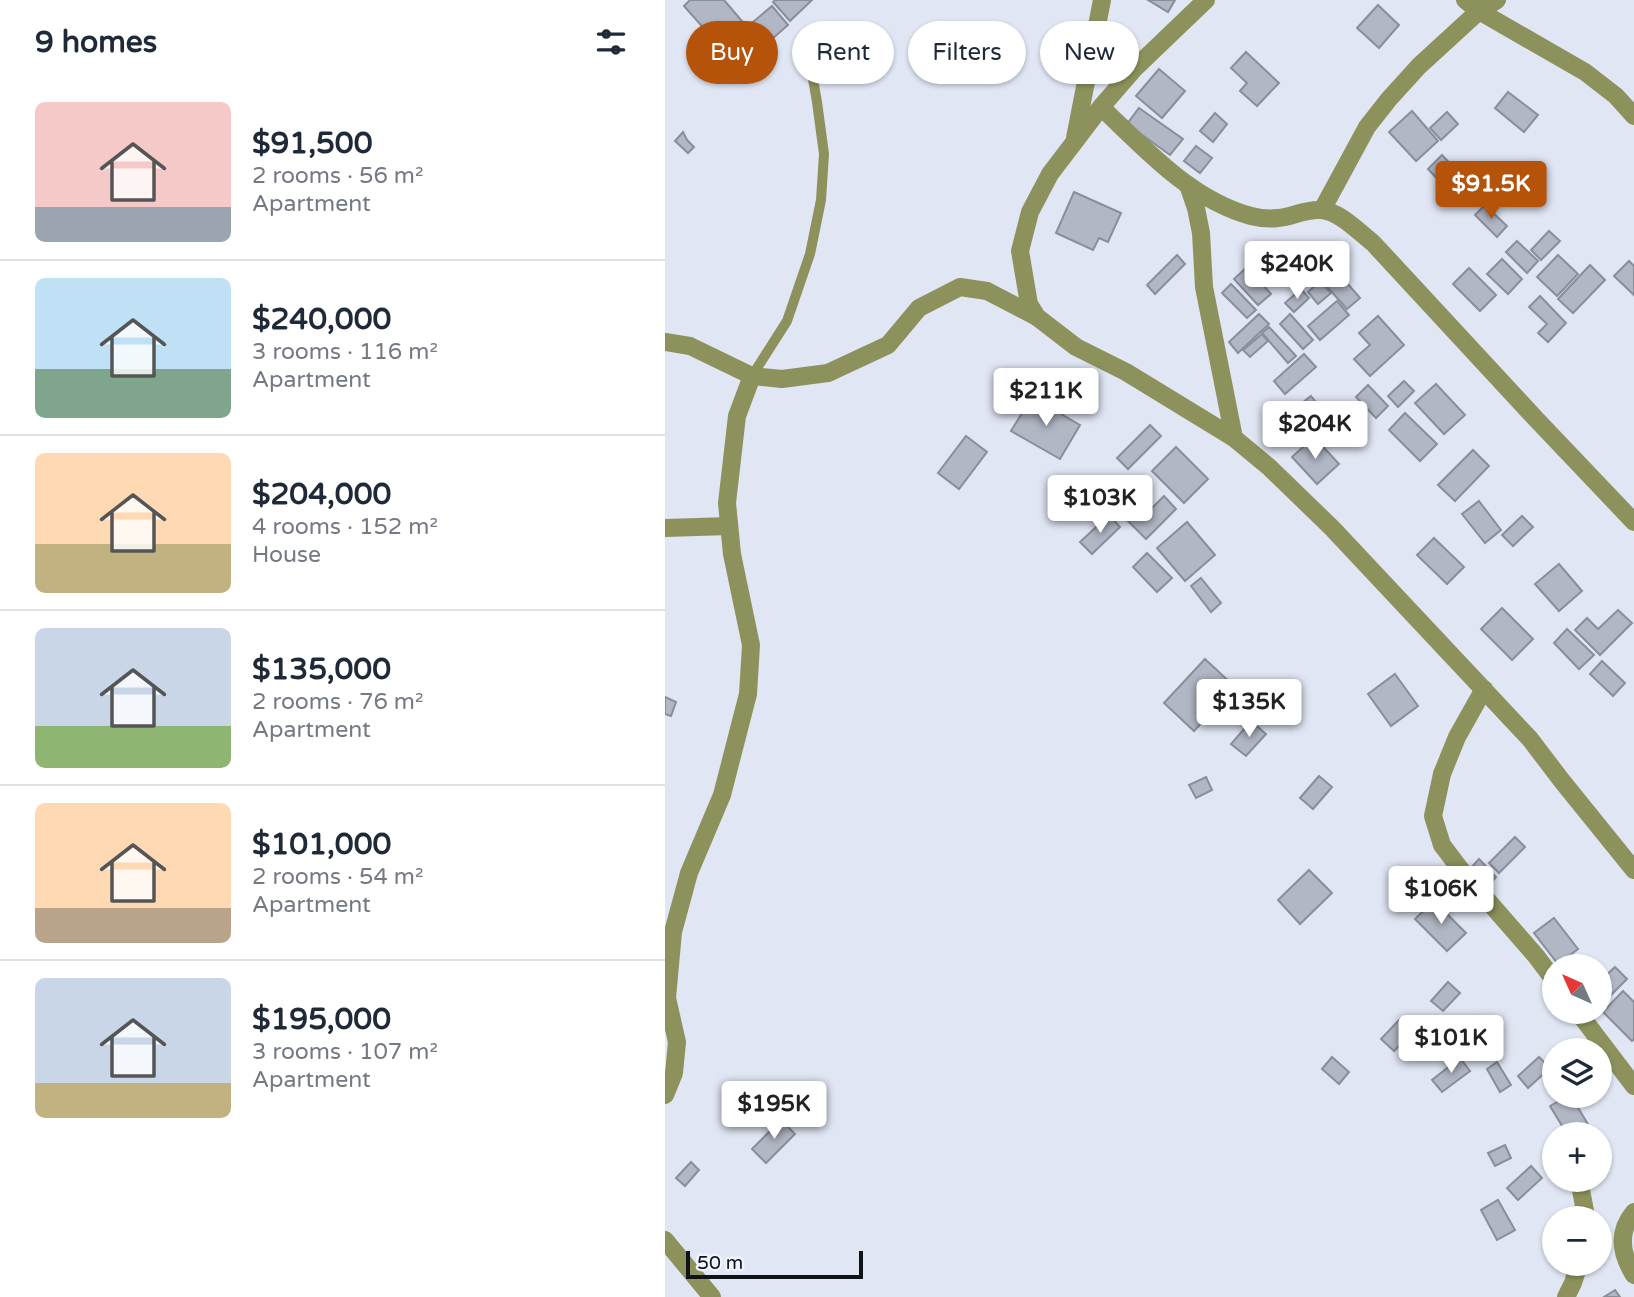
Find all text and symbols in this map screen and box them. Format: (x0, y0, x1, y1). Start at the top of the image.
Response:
chip: Buy (686, 21, 778, 84)
chip: Rent (792, 21, 894, 84)
chip: Filters (908, 21, 1026, 84)
chip: New (1040, 21, 1139, 84)
icon: filters (592, 23, 630, 61)
text: 9 homes (35, 24, 157, 61)
text: $91,500 (252, 125, 372, 162)
icon: home (91, 130, 175, 214)
text: 2 rooms · 56 m² (252, 162, 423, 190)
pin: $91.5K (1434, 162, 1548, 221)
text: $91.5K (1452, 170, 1530, 198)
text: Apartment (252, 190, 371, 218)
pin: $240K (1248, 242, 1346, 301)
text: $240K (1261, 250, 1333, 278)
text: $240,000 (252, 301, 391, 338)
icon: home (91, 306, 175, 390)
text: 3 rooms · 116 m² (252, 338, 438, 366)
text: Apartment (252, 366, 371, 394)
pin: $211K (997, 368, 1095, 428)
text: $211K (1010, 377, 1082, 405)
pin: $204K (1266, 402, 1364, 461)
text: $204K (1279, 410, 1351, 438)
text: $204,000 (252, 476, 391, 513)
pin: $103K (1051, 476, 1149, 535)
icon: home (91, 481, 175, 565)
text: $103K (1064, 484, 1136, 512)
text: 4 rooms · 152 m² (252, 513, 438, 541)
text: House (252, 541, 321, 569)
text: $135,000 (252, 651, 391, 688)
icon: home (91, 656, 175, 740)
pin: $135K (1200, 680, 1298, 739)
text: 2 rooms · 76 m² (252, 688, 423, 716)
text: $135K (1213, 688, 1285, 716)
text: Apartment (252, 716, 371, 744)
text: $101,000 (252, 826, 391, 863)
icon: home (91, 831, 175, 915)
text: 2 rooms · 54 m² (252, 863, 423, 891)
pin: $106K (1392, 866, 1490, 926)
text: $106K (1405, 875, 1477, 903)
text: Apartment (252, 891, 371, 919)
north arrow (1542, 954, 1612, 1024)
map controls (1542, 954, 1612, 1276)
text: $195,000 (252, 1001, 391, 1038)
icon: home (91, 1006, 175, 1090)
pin: $101K (1402, 1016, 1500, 1075)
text: $101K (1415, 1024, 1487, 1052)
text: 3 rooms · 107 m² (252, 1038, 438, 1066)
button: layers (1542, 1038, 1612, 1108)
text: Apartment (252, 1066, 371, 1094)
pin: $195K (725, 1082, 823, 1141)
text: $195K (738, 1090, 810, 1118)
button: + (1542, 1122, 1612, 1192)
button: − (1542, 1206, 1612, 1276)
scale bar (686, 1248, 863, 1280)
text: 50 m (697, 1252, 743, 1274)

